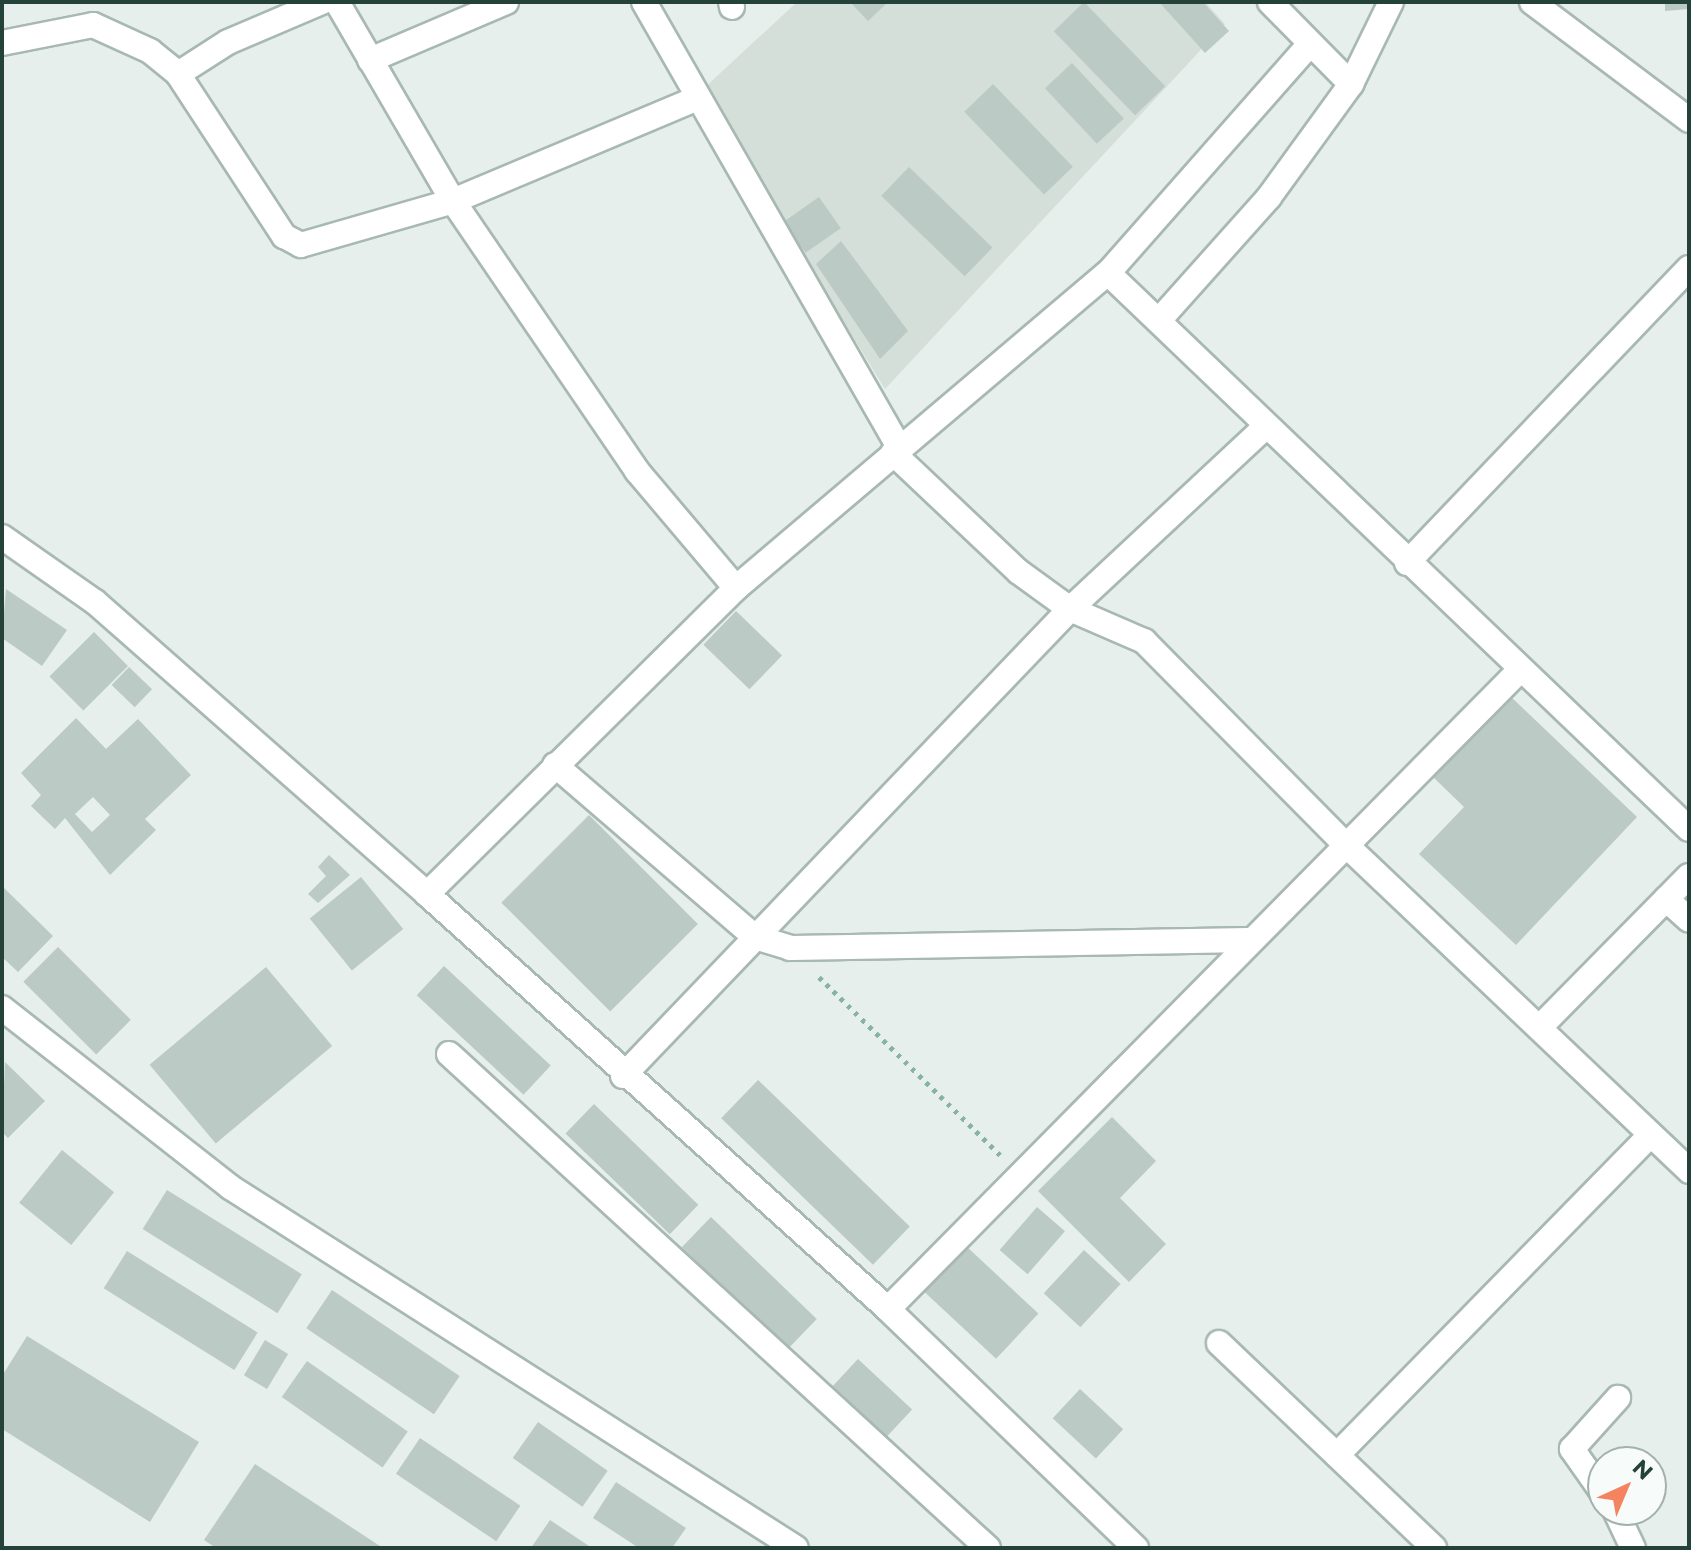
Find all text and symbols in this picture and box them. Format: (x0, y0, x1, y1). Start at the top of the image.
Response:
north arrow (1587, 1446, 1667, 1526)
text: N (1627, 1454, 1658, 1486)

